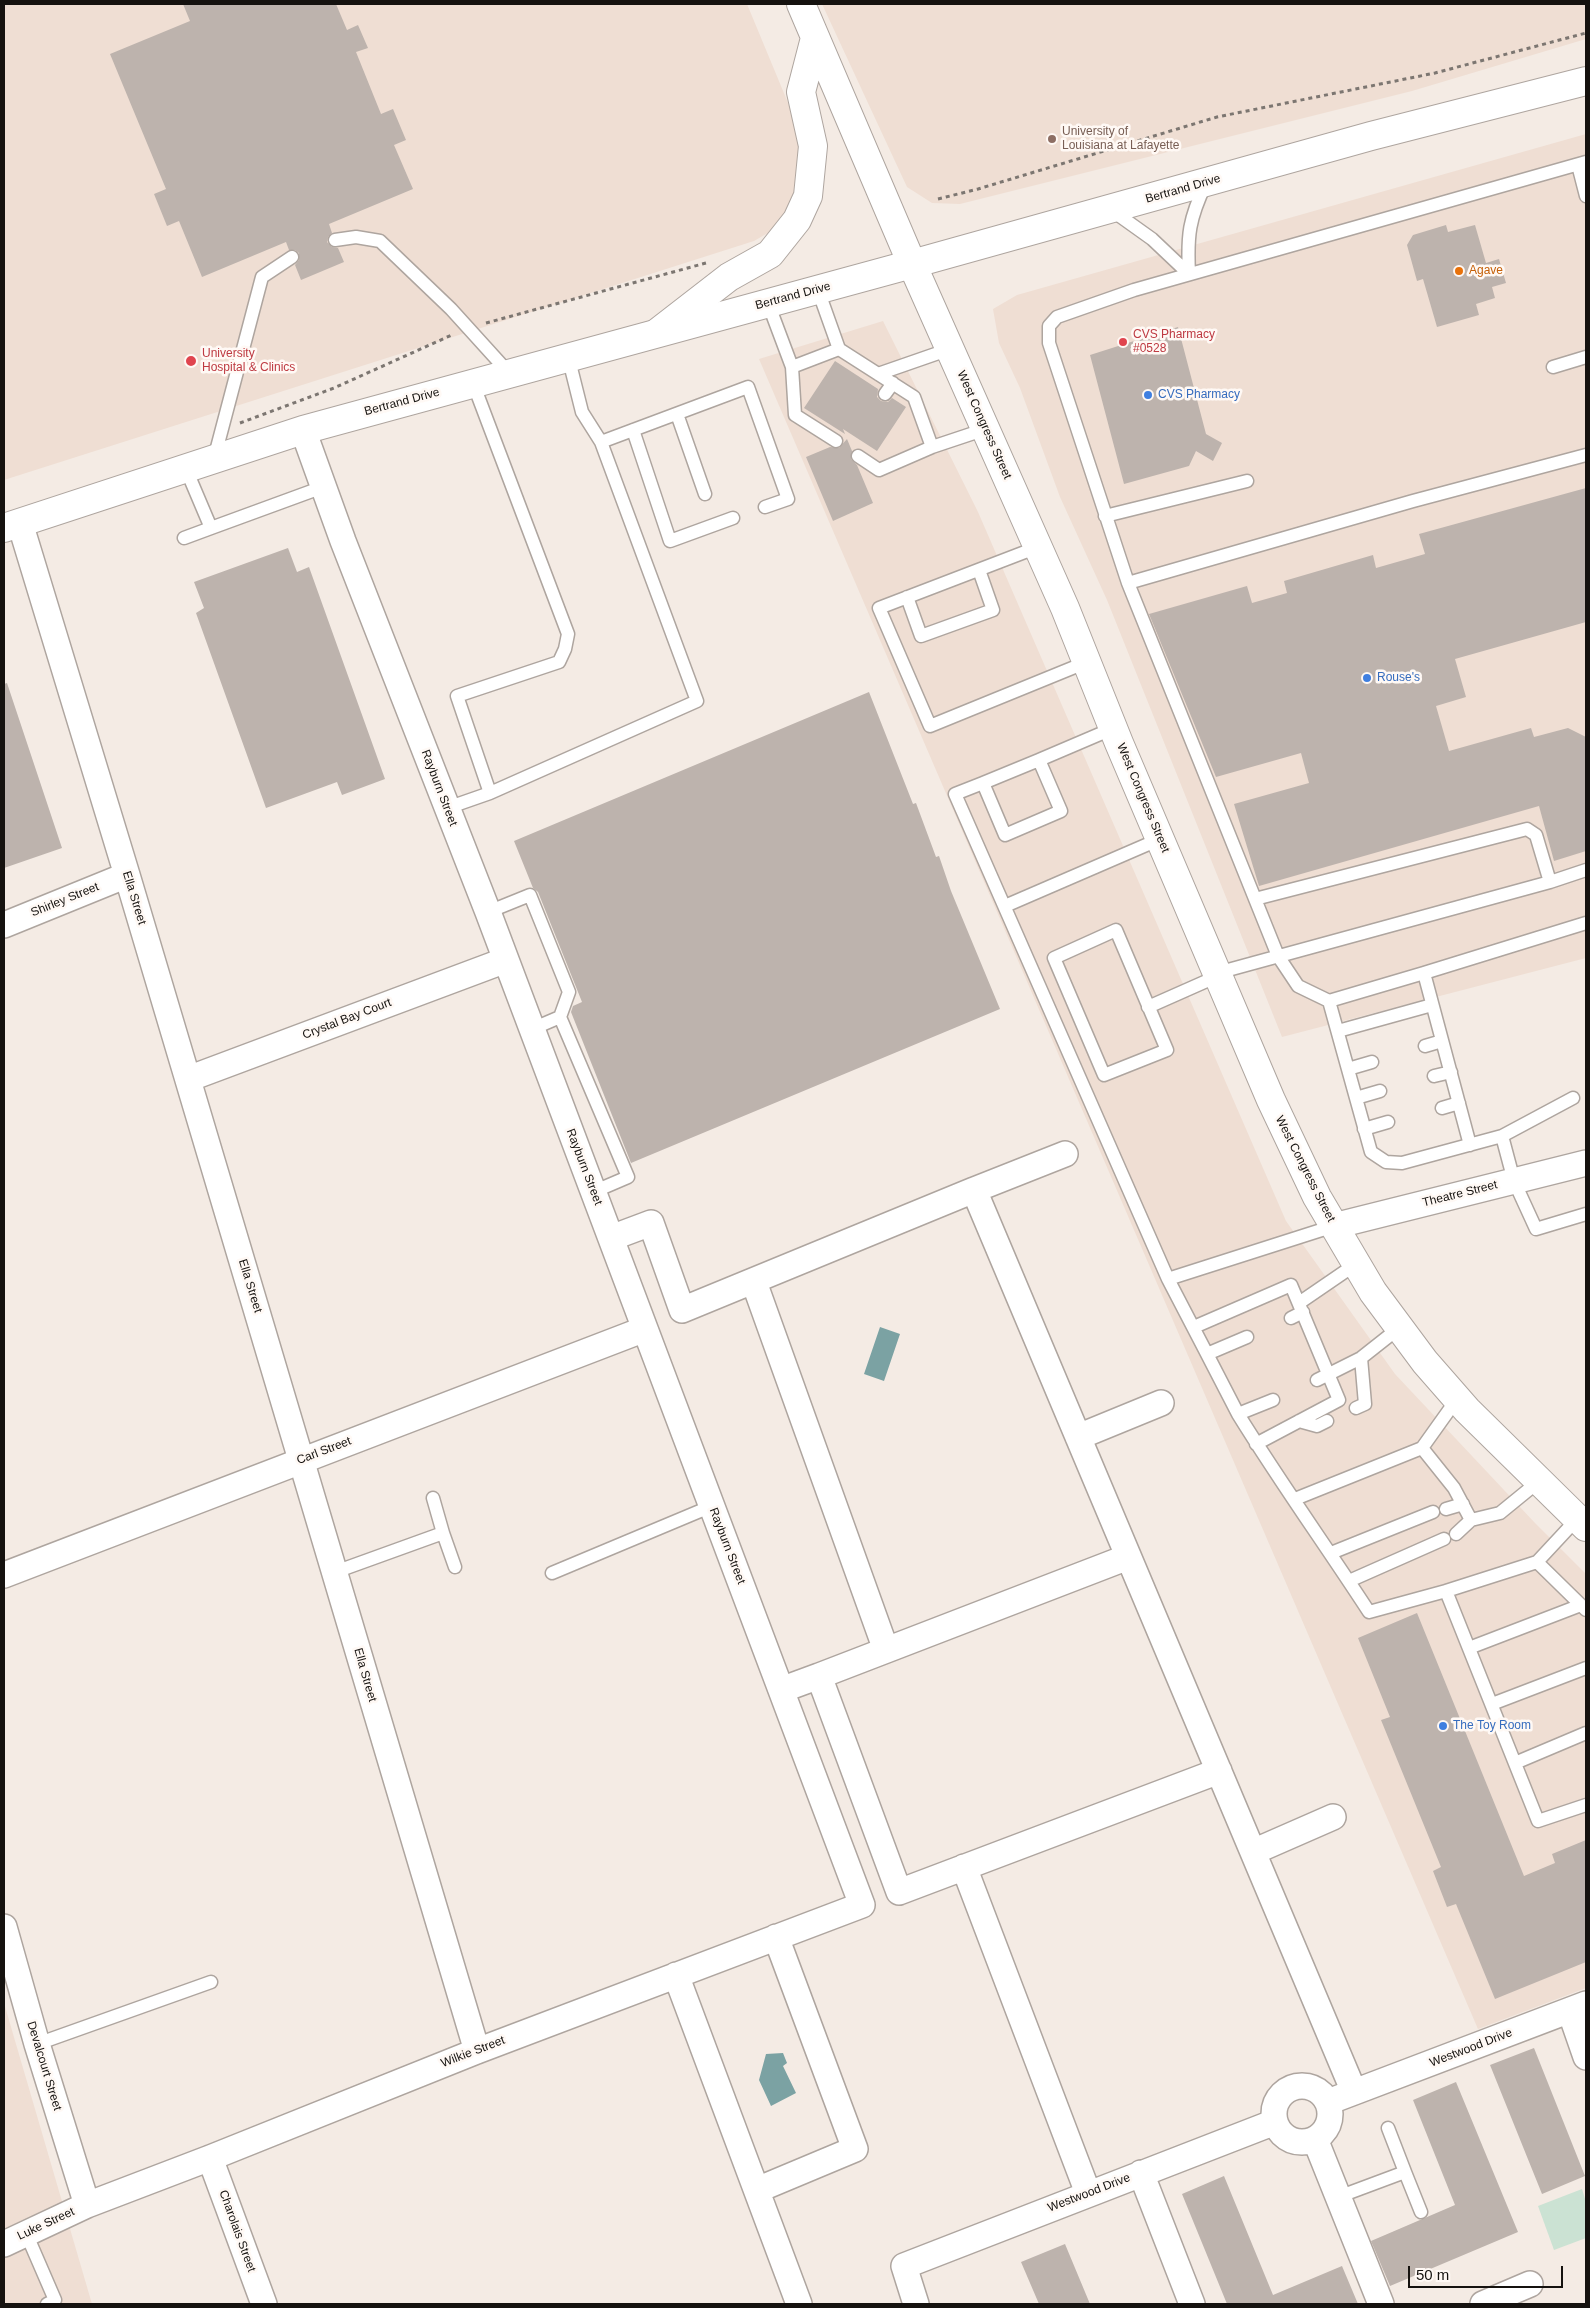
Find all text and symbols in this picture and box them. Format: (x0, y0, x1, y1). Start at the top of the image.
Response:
place label: University of Louisiana at Lafayette (1062, 125, 1179, 153)
marker: University of Louisiana at Lafayette (1046, 133, 1058, 145)
street label: Bertrand Drive (1144, 171, 1222, 207)
place label: Agave (1469, 264, 1503, 278)
marker: Agave (1453, 265, 1465, 277)
street label: Bertrand Drive (754, 279, 832, 313)
place label: CVS Pharmacy #0528 (1133, 328, 1215, 356)
marker: CVS Pharmacy #0528 (1117, 336, 1129, 348)
place label: University Hospital & Clinics (202, 347, 295, 375)
marker: University Hospital & Clinics (184, 354, 198, 368)
street label: West Congress Street (954, 369, 1014, 481)
street label: Bertrand Drive (363, 385, 441, 419)
place label: CVS Pharmacy (1158, 388, 1240, 402)
marker: CVS Pharmacy (1142, 389, 1154, 401)
place label: Rouse's (1377, 671, 1420, 685)
marker: Rouse's (1361, 672, 1373, 684)
street label: West Congress Street (1113, 741, 1173, 855)
street label: Rayburn Street (418, 748, 460, 828)
street label: Ella Street (119, 869, 149, 927)
street label: Shirley Street (29, 880, 101, 920)
street label: Crystal Bay Court (301, 995, 393, 1043)
street label: West Congress Street (1272, 1114, 1338, 1224)
street label: Rayburn Street (563, 1127, 605, 1207)
street label: Theatre Street (1421, 1178, 1499, 1210)
street label: Ella Street (235, 1257, 265, 1315)
street label: Carl Street (295, 1434, 353, 1468)
street label: Rayburn Street (706, 1506, 748, 1586)
street label: Ella Street (350, 1646, 380, 1704)
place label: The Toy Room (1453, 1719, 1531, 1733)
marker: The Toy Room (1437, 1720, 1449, 1732)
street label: Devalcourt Street (24, 2020, 64, 2112)
street label: Westwood Drive (1428, 2026, 1514, 2070)
street label: Wilkie Street (439, 2033, 507, 2071)
street label: Westwood Drive (1046, 2171, 1132, 2215)
street label: Charolais Street (216, 2188, 258, 2274)
street label: Luke Street (15, 2205, 77, 2243)
scale bar (1410, 2256, 1565, 2288)
text: 50 m (1416, 2266, 1449, 2283)

